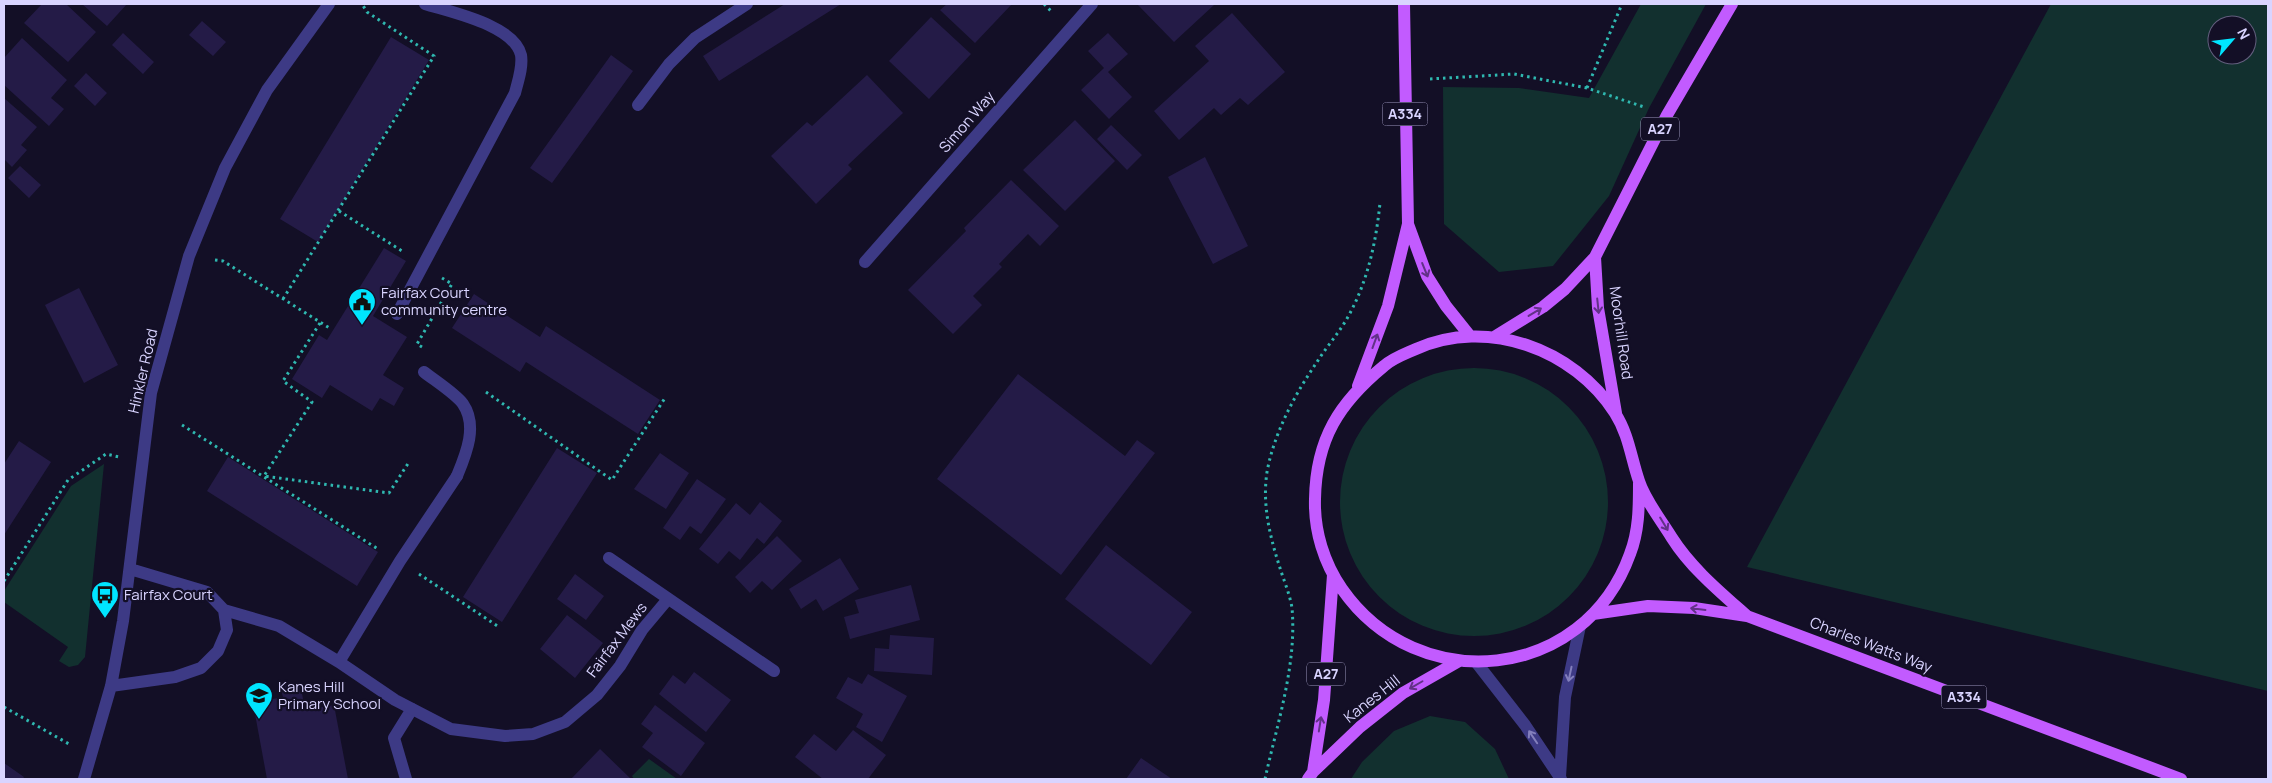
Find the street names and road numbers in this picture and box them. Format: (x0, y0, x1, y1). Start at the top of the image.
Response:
street label: Simon Way (934, 86, 999, 157)
road number: A334 (1382, 102, 1428, 126)
road number: A27 (1641, 118, 1679, 140)
street label: Moorhill Road (1605, 285, 1638, 381)
street label: Hinkler Road (123, 326, 162, 415)
street label: Fairfax Mews (581, 598, 652, 682)
street label: Charles Watts Way (1807, 612, 1935, 678)
road number: A27 (1307, 662, 1345, 686)
street label: Kanes Hill (1339, 670, 1404, 727)
road number: A334 (1942, 686, 1986, 709)

